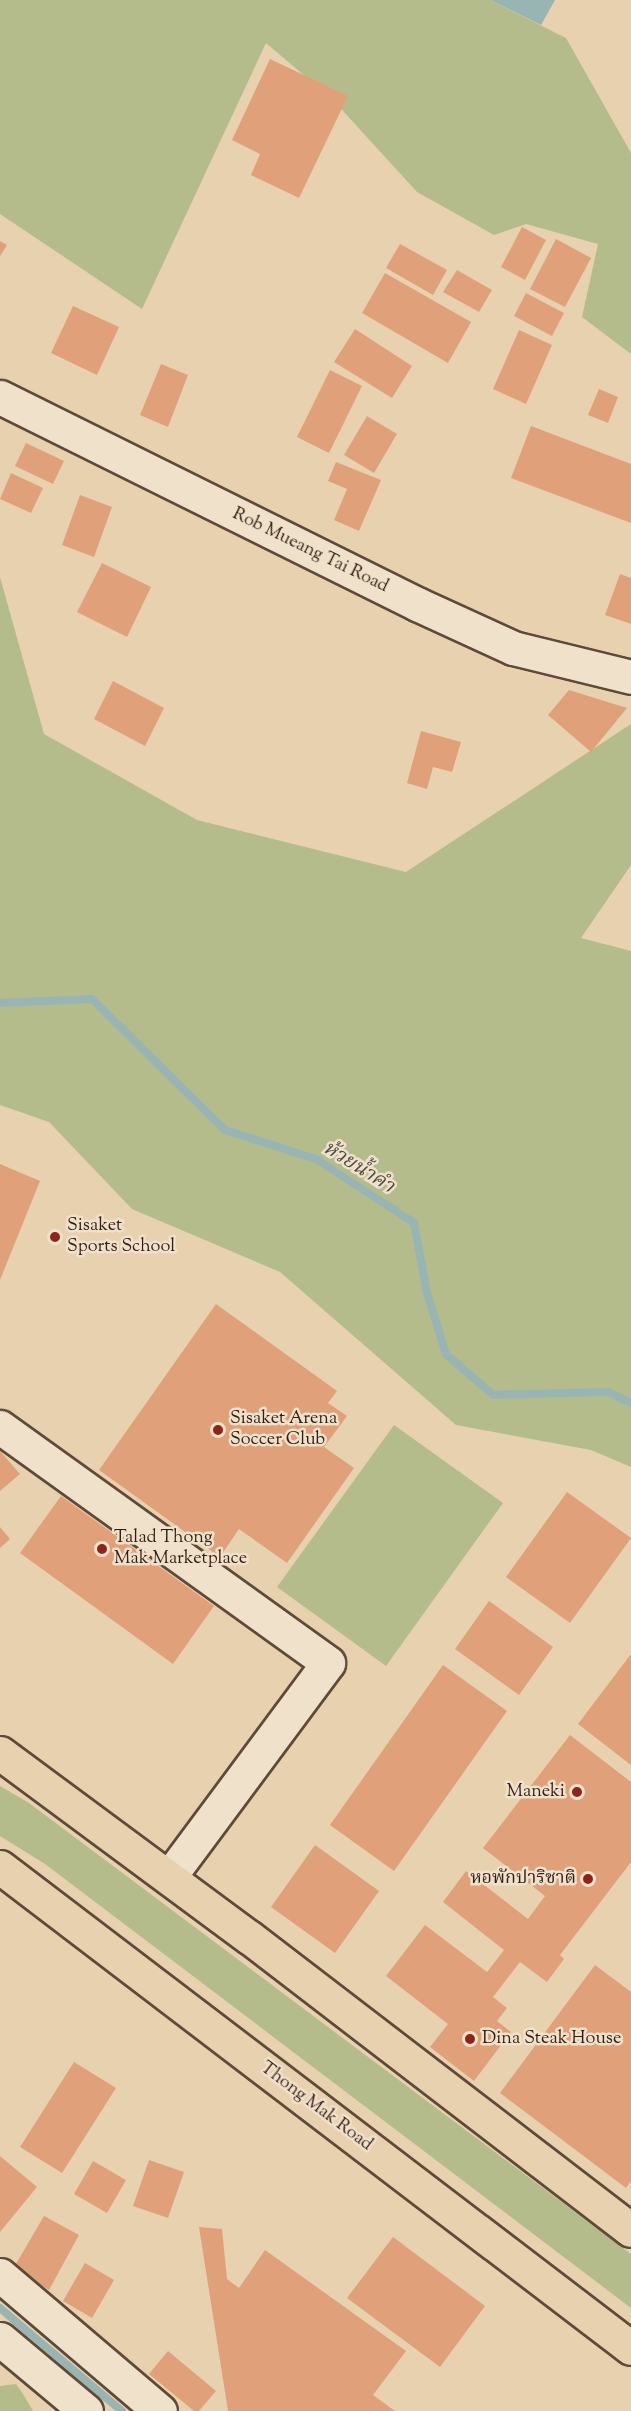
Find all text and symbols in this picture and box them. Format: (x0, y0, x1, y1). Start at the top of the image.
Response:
street label: Rob Mueang Tai Road (228, 504, 392, 598)
water label: ห้วยน้ำคำ (318, 1137, 398, 1199)
place label: Sisaket Sports School (67, 1216, 175, 1258)
marker: Sisaket Sports School (48, 1230, 62, 1244)
place label: Sisaket Arena Soccer Club (230, 1409, 337, 1452)
marker: Sisaket Arena Soccer Club (211, 1423, 225, 1437)
place label: Talad Thong Mak Marketplace (114, 1528, 247, 1570)
marker: Talad Thong Mak Marketplace (95, 1542, 109, 1556)
place label: Maneki (506, 1781, 565, 1803)
marker: Maneki (570, 1785, 584, 1799)
place label: หอพักปาริชาติ (470, 1868, 576, 1890)
marker: หอพักปาริชาติ (581, 1872, 595, 1886)
place label: Dina Steak House (482, 2028, 621, 2050)
marker: Dina Steak House (463, 2032, 477, 2046)
street label: Thong Mak Road (256, 2058, 376, 2156)

